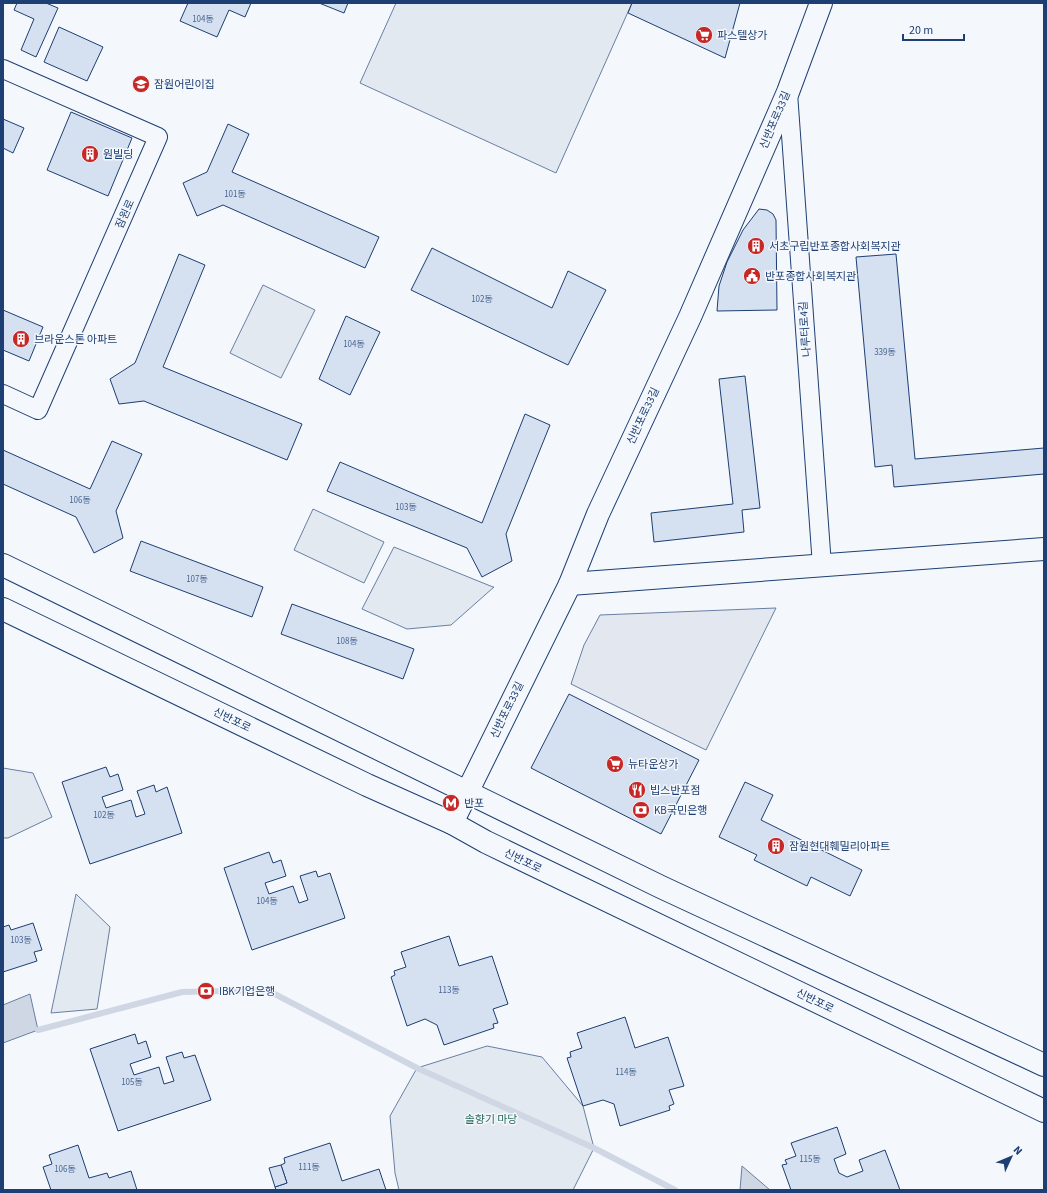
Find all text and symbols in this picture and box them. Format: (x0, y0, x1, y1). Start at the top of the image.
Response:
house number: 104동 (192, 13, 214, 26)
scale bar (903, 16, 964, 42)
text: 20 m (909, 22, 933, 39)
supermarket icon: 파스텔상가 (694, 25, 714, 45)
place label: 파스텔상가 (717, 28, 768, 43)
school or university icon: 잠원어린이집 (131, 74, 151, 94)
place label: 잠원어린이집 (154, 77, 215, 92)
street label: 신반포로33길 (756, 89, 794, 151)
building icon: 원빌딩 (80, 144, 100, 164)
place label: 원빌딩 (103, 147, 133, 162)
house number: 101동 (224, 188, 246, 201)
street label: 잠원로 (112, 197, 138, 231)
building icon: 서초구립반포종합사회복지관 (746, 236, 766, 256)
place label: 서초구립반포종합사회복지관 (769, 239, 901, 254)
public building icon: 반포종합사회복지관 (742, 266, 762, 286)
place label: 반포종합사회복지관 (765, 269, 856, 284)
house number: 102동 (471, 293, 493, 306)
street label: 나루터로4길 (796, 301, 814, 357)
building icon: 브라운스톤 아파트 (11, 329, 31, 349)
place label: 브라운스톤 아파트 (34, 332, 117, 347)
house number: 104동 (343, 338, 365, 351)
house number: 339동 (874, 346, 896, 359)
street label: 신반포로33길 (623, 385, 663, 447)
house number: 106동 (69, 494, 91, 507)
house number: 103동 (395, 501, 417, 514)
house number: 107동 (186, 573, 208, 586)
house number: 108동 (336, 635, 358, 648)
street label: 신반포로33길 (487, 679, 527, 741)
street label: 신반포로 (211, 704, 253, 736)
supermarket icon: 뉴타운상가 (605, 754, 625, 774)
place label: 뉴타운상가 (628, 757, 679, 772)
restaurant icon: 빕스반포점 (627, 780, 647, 800)
place label: 빕스반포점 (650, 783, 701, 798)
metro station icon: 반포 (441, 793, 461, 813)
place label: 반포 (464, 796, 484, 811)
bank icon: KB국민은행 (631, 800, 651, 820)
place label: KB국민은행 (654, 803, 707, 818)
house number: 102동 (93, 809, 115, 822)
building icon: 잠원현대훼밀리아파트 (766, 836, 786, 856)
place label: 잠원현대훼밀리아파트 (789, 839, 890, 854)
street label: 신반포로 (502, 845, 544, 877)
house number: 104동 (256, 895, 278, 908)
house number: 103동 (10, 934, 32, 947)
bank icon: IBK기업은행 (196, 981, 216, 1001)
place label: IBK기업은행 (219, 984, 275, 999)
house number: 113동 (438, 984, 460, 997)
street label: 신반포로 (794, 985, 836, 1017)
house number: 114동 (615, 1066, 637, 1079)
house number: 105동 (121, 1076, 143, 1089)
park label: 솔향기 마당 (465, 1112, 517, 1127)
north arrow (991, 1137, 1031, 1177)
text: N (1010, 1143, 1026, 1158)
house number: 115동 (799, 1153, 821, 1166)
house number: 111동 (298, 1161, 320, 1174)
house number: 106동 (54, 1163, 76, 1176)

